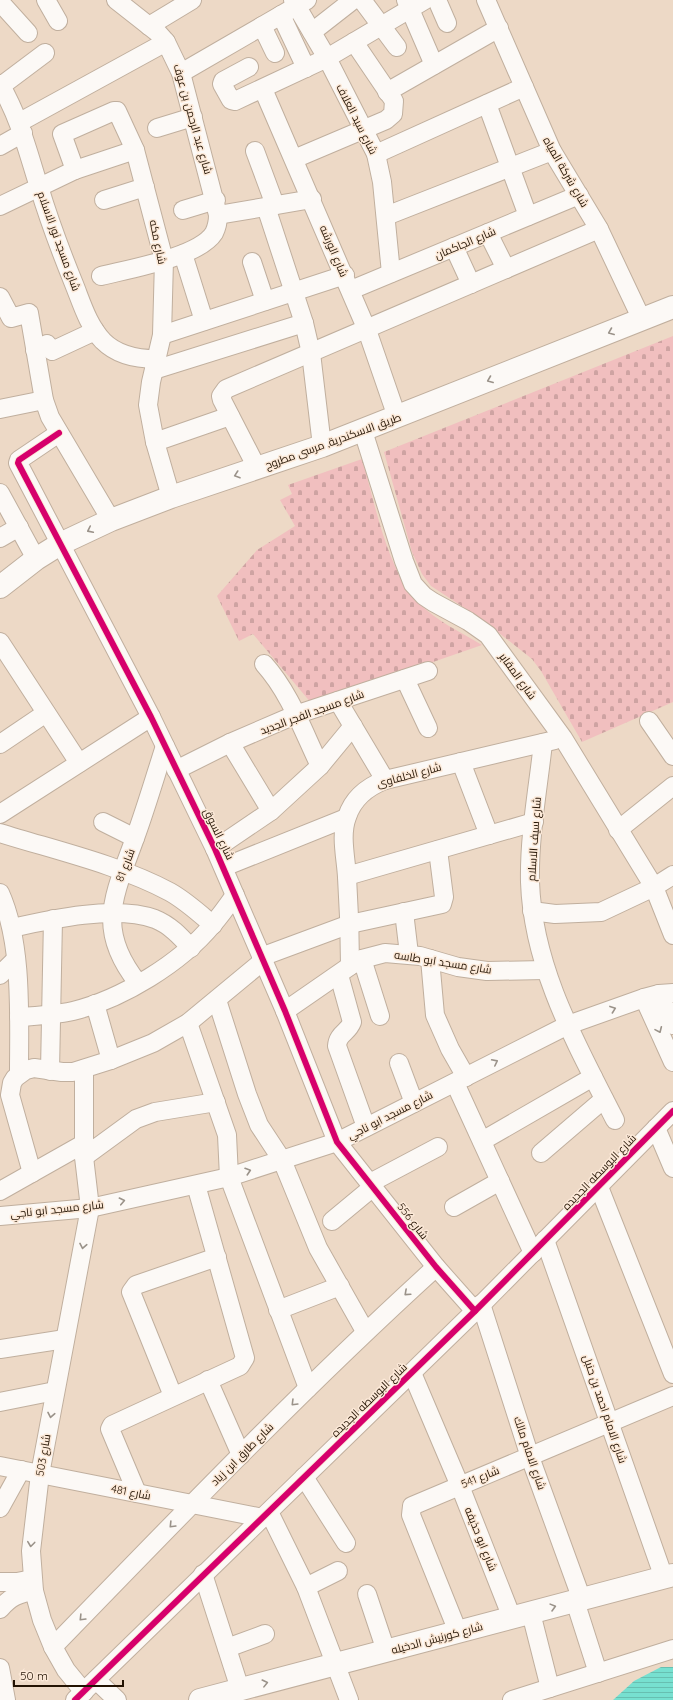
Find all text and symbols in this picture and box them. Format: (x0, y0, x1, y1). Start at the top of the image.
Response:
street label: شارع عبد الرحمن بن عوف (170, 62, 215, 176)
street label: شارع سيد العلاف (332, 81, 381, 157)
street label: شارع شركة المياه (539, 134, 592, 210)
street label: شارع مسجد نور الاسلام (34, 189, 84, 293)
street label: شارع مكه (146, 219, 170, 266)
street label: شارع الورشه (316, 223, 351, 279)
street label: شارع الجاكمان (432, 224, 498, 263)
one-way arrow (608, 328, 615, 336)
one-way arrow (487, 376, 494, 384)
street label: طريق الاسكندرية, مرسى مطروح (263, 410, 403, 473)
one-way arrow (234, 470, 241, 479)
one-way arrow (86, 525, 94, 533)
street label: شارع المقابر (495, 649, 540, 703)
street label: شارع مسجد الفجر الجديد (258, 687, 366, 738)
street label: شارع الخلفاوى (375, 760, 443, 791)
street label: شارع سيف الاسلام (524, 796, 545, 882)
street label: شارع السوق (200, 806, 237, 862)
street label: شارع 81 (112, 846, 139, 884)
street label: شارع مسجد ابو طاسه (393, 947, 493, 978)
one-way arrow (609, 1005, 616, 1014)
one-way arrow (654, 1026, 662, 1033)
one-way arrow (491, 1059, 498, 1067)
street label: شارع مسجد ابو ناجي (345, 1088, 436, 1144)
street label: شارع البوسطه الجديده (559, 1131, 640, 1214)
one-way arrow (245, 1167, 252, 1176)
street label: شارع مسجد ابو ناجي (10, 1197, 104, 1223)
one-way arrow (119, 1198, 125, 1206)
street label: شارع 556 (394, 1200, 432, 1243)
one-way arrow (79, 1243, 87, 1249)
one-way arrow (404, 1288, 412, 1296)
street label: شارع الامام احمد بن حنبل (579, 1353, 630, 1465)
street label: شارع البوسطه الجديده (328, 1360, 411, 1441)
one-way arrow (291, 1398, 298, 1406)
one-way arrow (47, 1412, 55, 1418)
street label: شارع الامام مالك (510, 1414, 549, 1492)
street label: شارع طارق ابن زياد (208, 1420, 277, 1489)
street label: شارع 503 (32, 1433, 55, 1477)
street label: شارع 541 (459, 1463, 502, 1492)
street label: شارع 481 (110, 1481, 152, 1504)
street label: شارع ابو حذيفه (461, 1505, 500, 1573)
one-way arrow (169, 1520, 177, 1528)
one-way arrow (27, 1541, 36, 1547)
one-way arrow (549, 1603, 556, 1612)
one-way arrow (79, 1613, 86, 1621)
street label: شارع كورنيش الدخيله (390, 1619, 485, 1658)
scale bar (14, 1662, 123, 1688)
text: 50 m (20, 1668, 48, 1683)
one-way arrow (261, 1679, 268, 1688)

